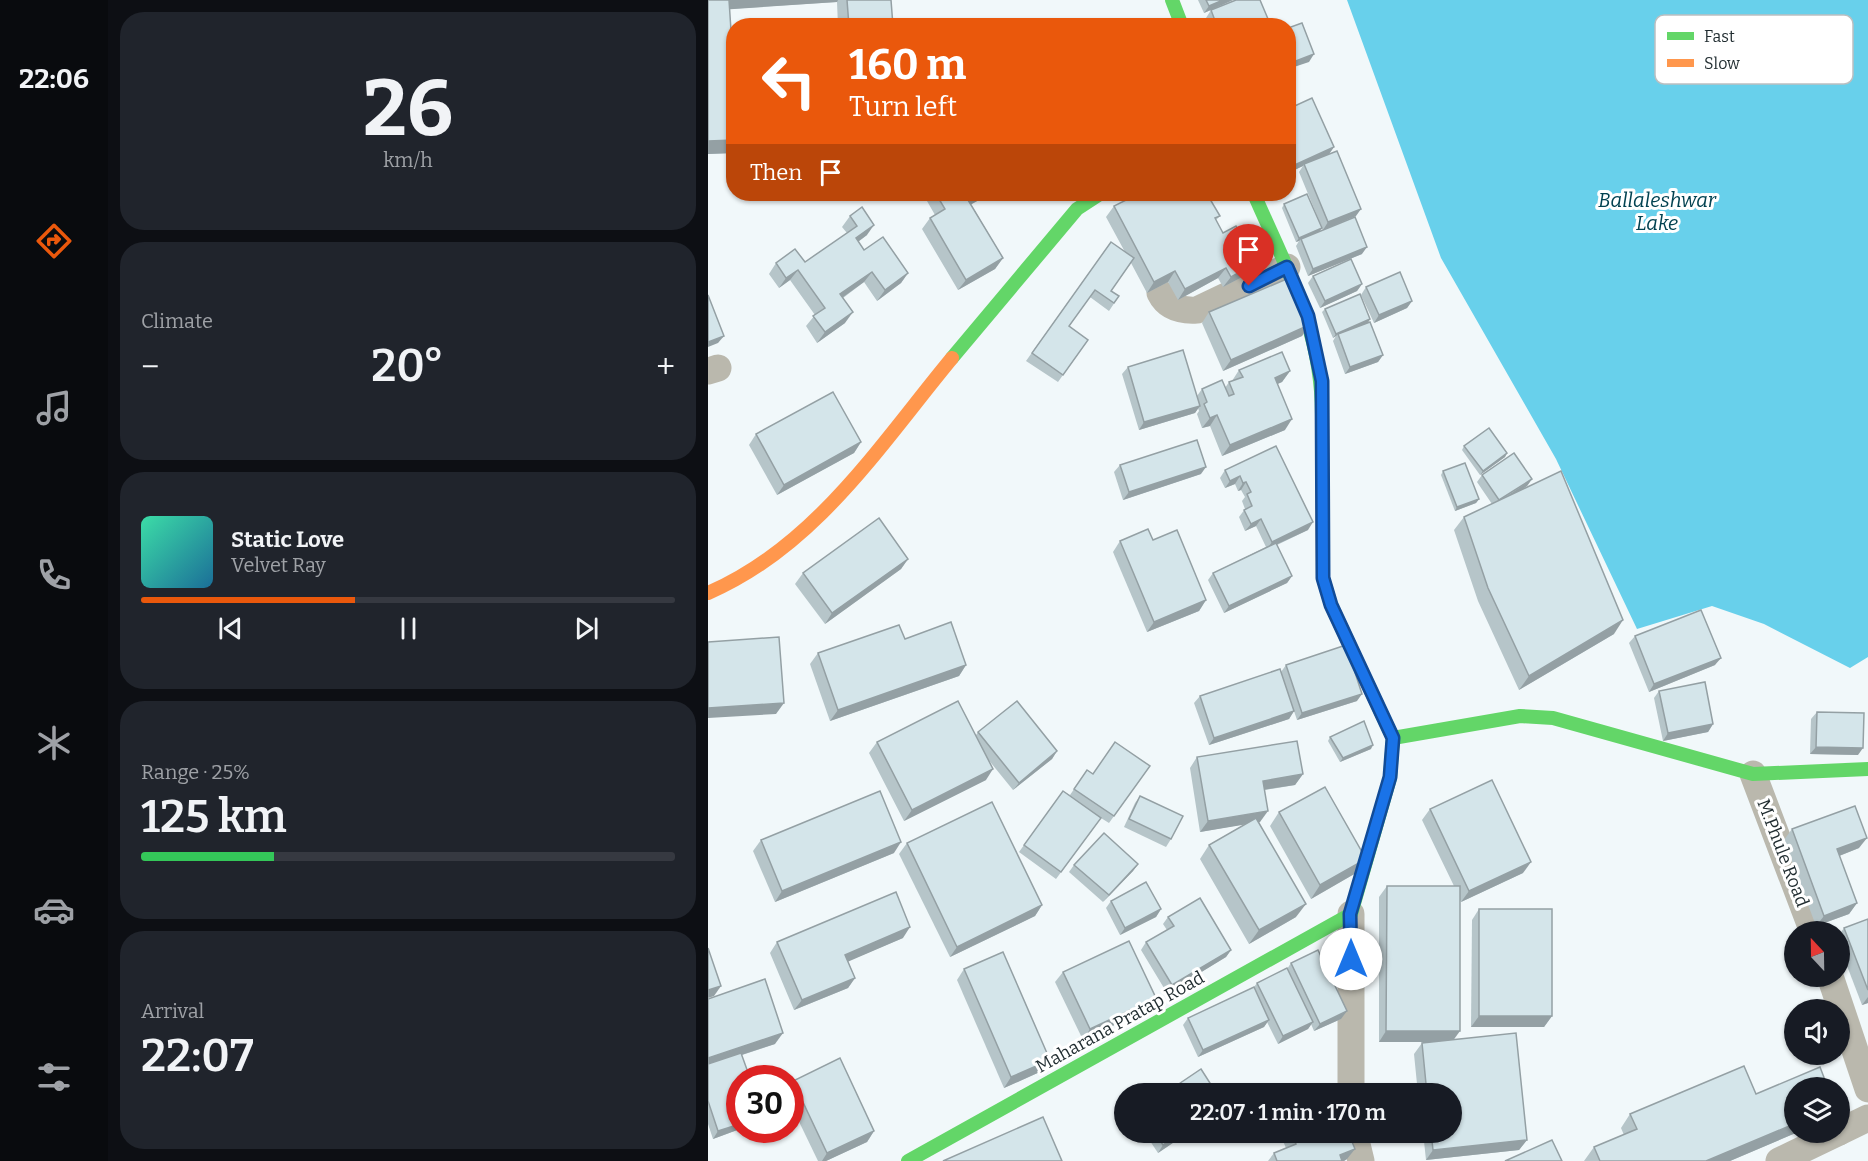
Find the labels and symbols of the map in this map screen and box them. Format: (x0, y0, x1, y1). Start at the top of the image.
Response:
legend (1655, 15, 1853, 84)
text: Fast (1704, 27, 1735, 46)
text: Slow (1704, 54, 1740, 73)
water label: Ballaleshwar Lake (1598, 188, 1717, 235)
pin (1223, 224, 1274, 286)
street label: M.Phule Road (1752, 796, 1814, 910)
north arrow (1784, 921, 1850, 987)
position arrow (1319, 927, 1383, 991)
street label: Maharana Pratap Road (1032, 966, 1208, 1078)
speed limit sign: 30 (726, 1065, 804, 1143)

